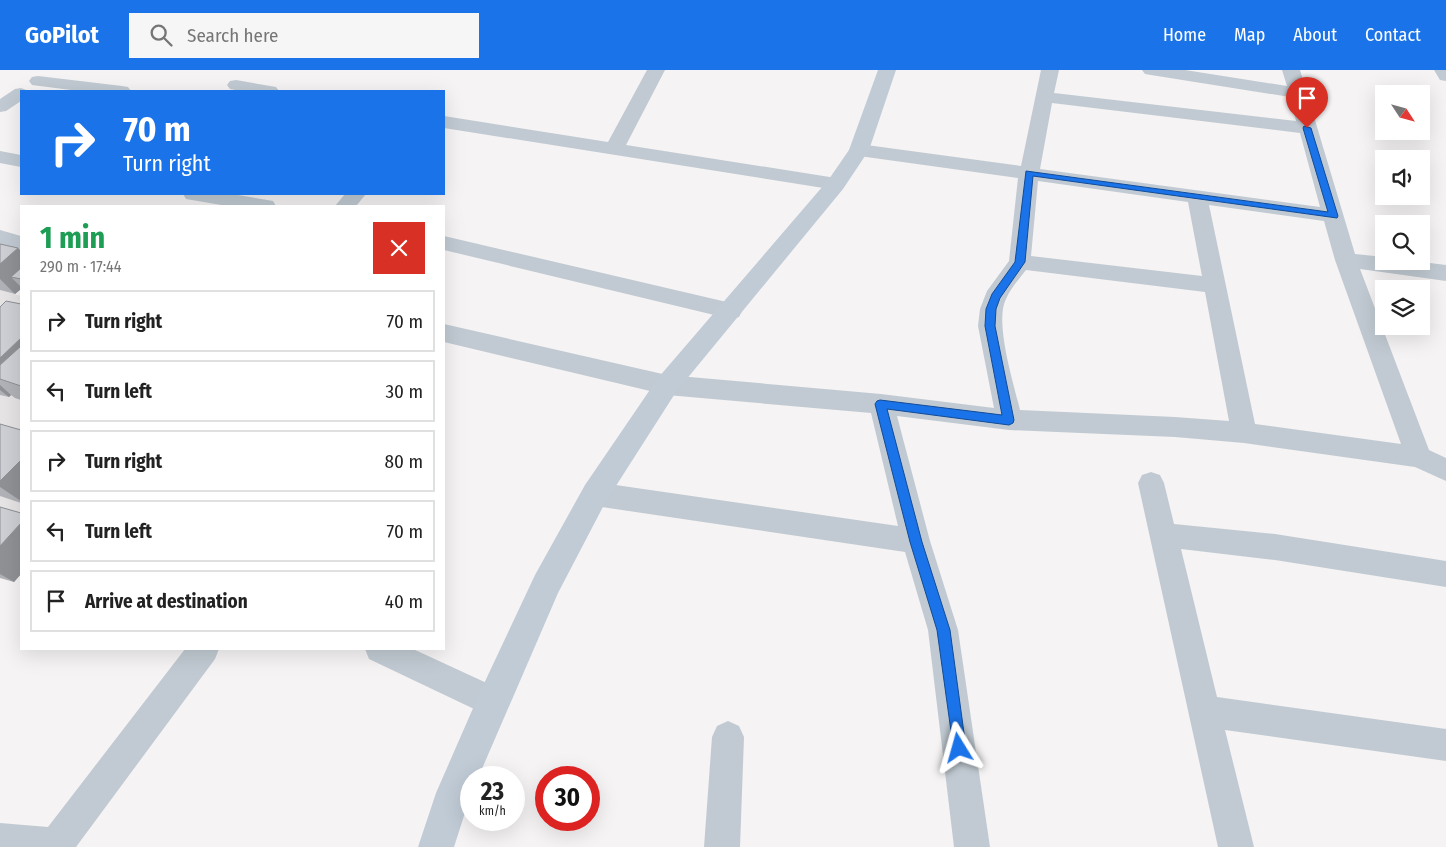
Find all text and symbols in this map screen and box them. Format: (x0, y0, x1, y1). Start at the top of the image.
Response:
search box (129, 13, 479, 58)
text: GoPilot (25, 21, 99, 49)
icon: search (147, 21, 175, 49)
text: Search here (187, 24, 279, 47)
text: Home (1163, 24, 1206, 46)
text: Map (1234, 24, 1265, 46)
text: About (1293, 24, 1337, 46)
text: Contact (1365, 24, 1421, 46)
pin (1286, 77, 1328, 128)
icon: arrive (1293, 84, 1321, 112)
north arrow (1375, 85, 1430, 140)
map controls (1375, 85, 1430, 335)
text: 70 m (123, 108, 191, 150)
icon: right (40, 110, 105, 175)
text: Turn right (123, 150, 211, 177)
button: sound (1375, 150, 1430, 205)
button: search (1375, 215, 1430, 270)
text: 1 min (40, 220, 105, 256)
button: close (373, 222, 425, 274)
text: 290 m · 17:44 (40, 257, 122, 276)
button: layers (1375, 280, 1430, 335)
icon: right (42, 307, 70, 335)
text: Turn right (85, 310, 162, 333)
text: 70 m (387, 310, 423, 333)
icon: left (42, 377, 70, 405)
text: Turn left (85, 380, 152, 403)
text: 30 m (385, 380, 423, 403)
icon: right (42, 447, 70, 475)
text: Turn right (85, 450, 162, 473)
text: 80 m (385, 450, 423, 473)
icon: left (42, 517, 70, 545)
text: Turn left (85, 520, 152, 543)
text: 70 m (387, 520, 423, 543)
icon: arrive (42, 587, 70, 615)
text: Arrive at destination (85, 590, 248, 613)
text: 40 m (385, 590, 423, 613)
position arrow (932, 721, 984, 773)
speed limit sign: 30 (535, 766, 600, 831)
text: 23 (481, 777, 504, 807)
text: km/h (479, 804, 506, 818)

